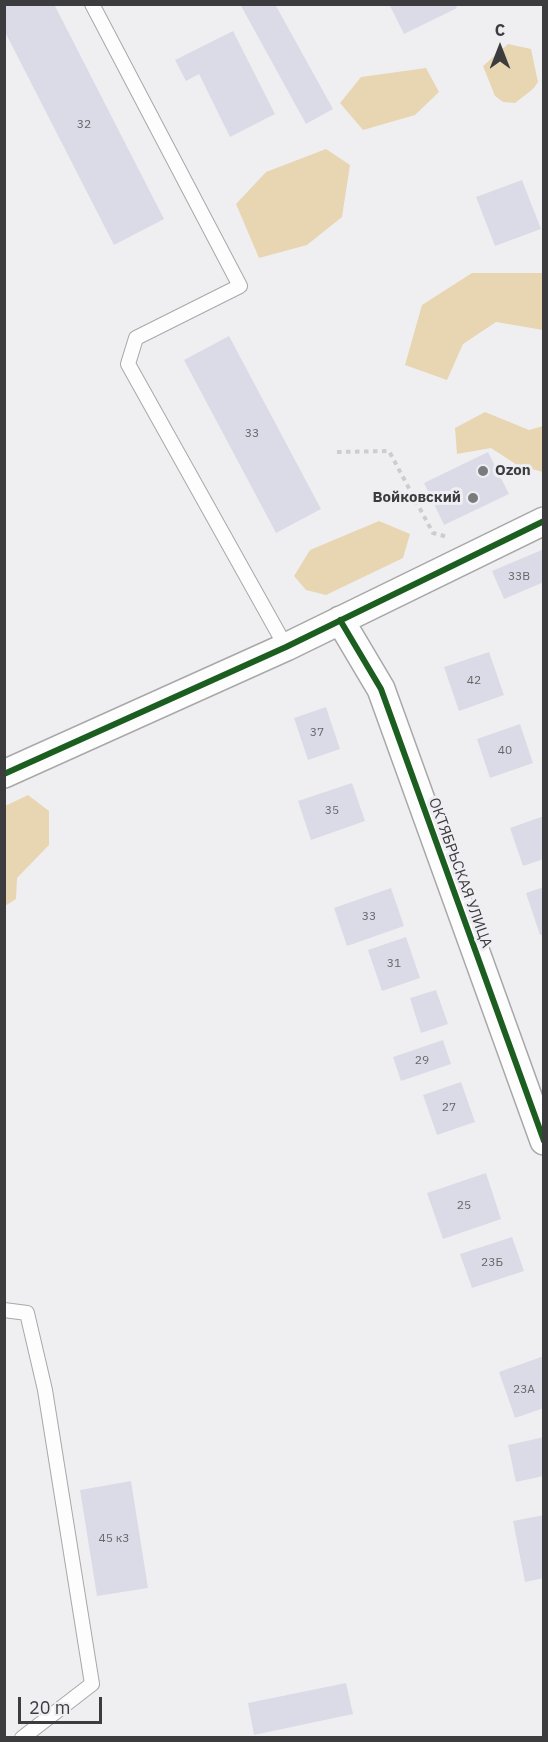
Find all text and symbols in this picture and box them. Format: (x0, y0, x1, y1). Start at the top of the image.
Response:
north arrow (470, 18, 530, 78)
text: С (495, 20, 505, 40)
house number: 32 (77, 118, 91, 132)
house number: 33 (245, 427, 259, 441)
place label: Ozon (495, 462, 531, 480)
marker: Ozon (476, 464, 490, 478)
place label: Войковский (373, 489, 461, 507)
marker: Войковский (466, 491, 480, 505)
house number: 33В (508, 570, 530, 584)
house number: 42 (467, 674, 481, 688)
house number: 37 (310, 726, 324, 740)
house number: 40 (498, 744, 512, 758)
street label: ОКТЯБРЬСКАЯ УЛИЦА (424, 796, 496, 950)
house number: 35 (325, 804, 339, 818)
house number: 33 (362, 910, 376, 924)
house number: 31 (387, 957, 401, 971)
house number: 29 (415, 1054, 429, 1068)
house number: 27 (442, 1101, 456, 1115)
house number: 25 (457, 1199, 471, 1213)
house number: 23Б (481, 1256, 503, 1270)
house number: 23А (513, 1383, 535, 1397)
house number: 45 к3 (98, 1532, 130, 1546)
scale bar (21, 1685, 105, 1723)
text: 20 m (29, 1696, 71, 1719)

